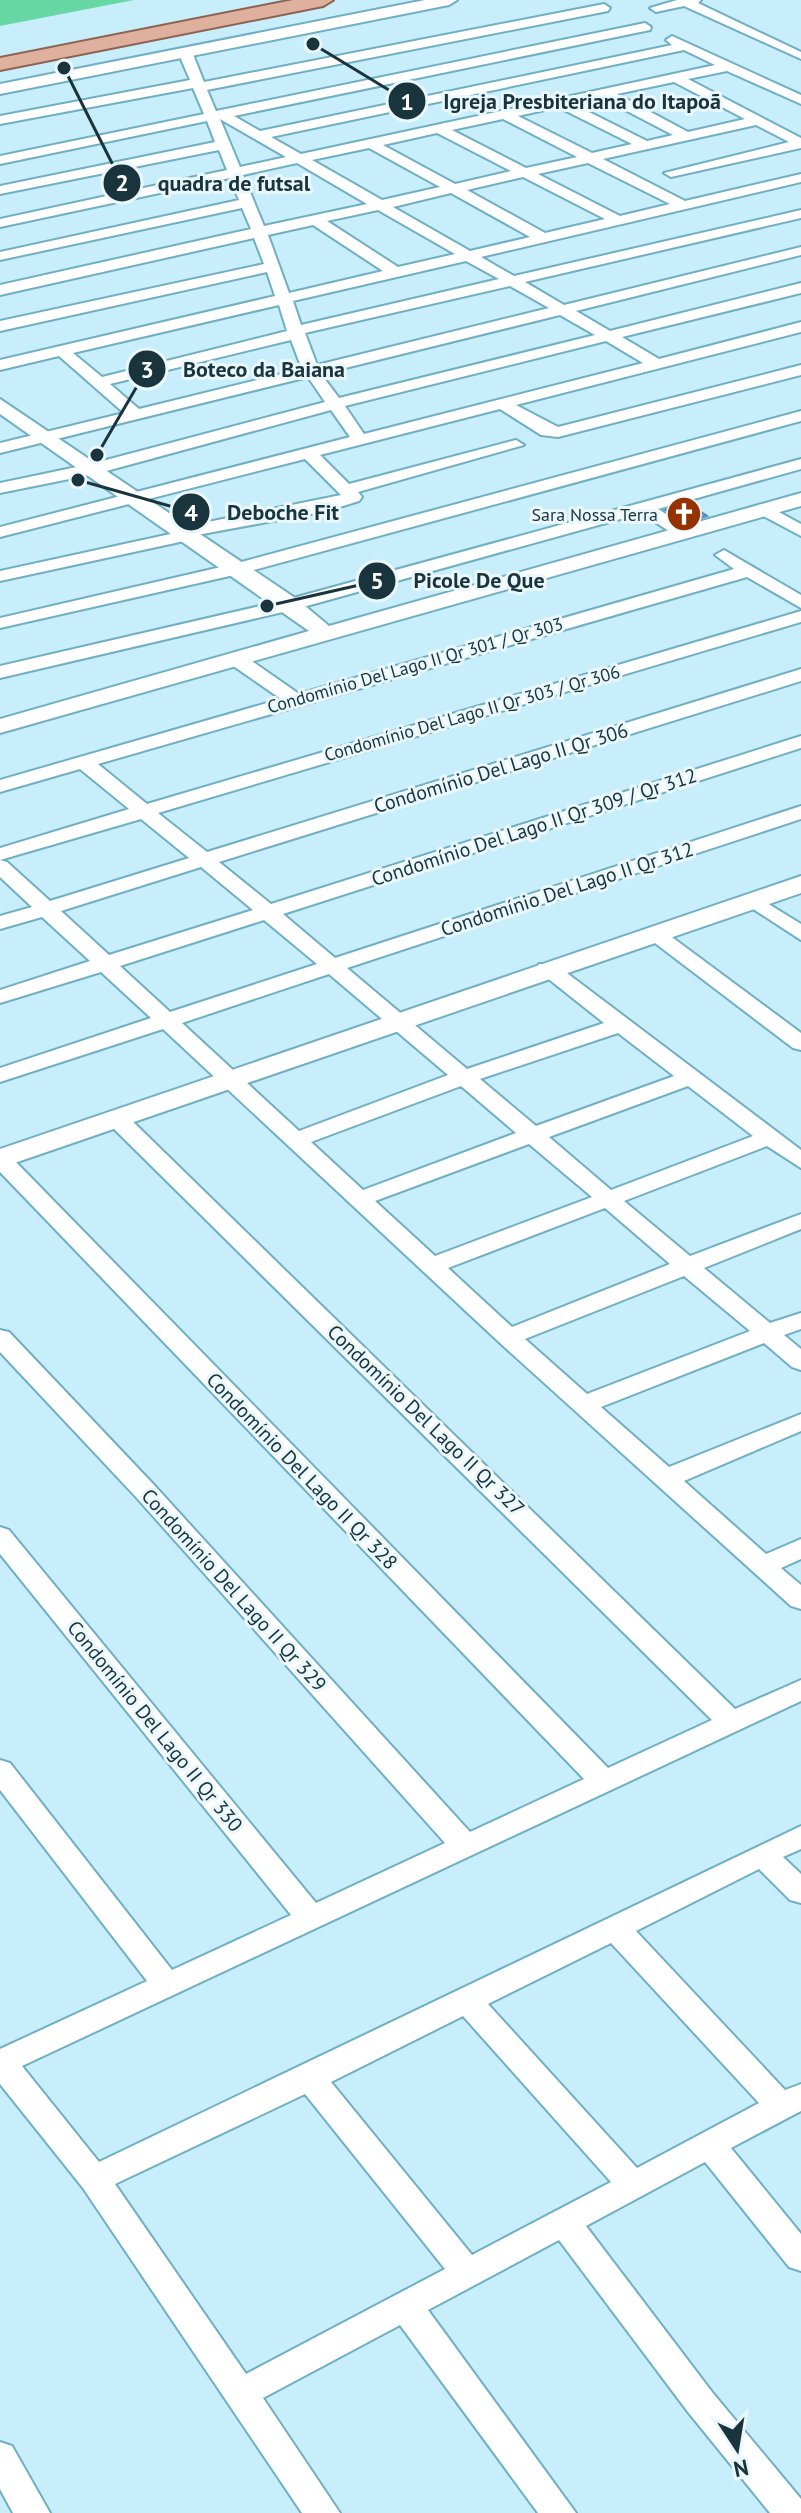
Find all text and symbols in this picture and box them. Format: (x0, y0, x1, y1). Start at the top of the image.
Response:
callout: Igreja Presbiteriana do Itapoã (387, 78, 737, 124)
text: 1 (400, 86, 414, 117)
text: Igreja Presbiteriana do Itapoã (443, 87, 721, 115)
callout: quadra de futsal (102, 160, 326, 206)
text: 2 (115, 167, 129, 198)
text: quadra de futsal (158, 169, 311, 197)
callout: Boteco da Baiana (127, 346, 361, 392)
text: 3 (140, 354, 154, 385)
text: Boteco da Baiana (183, 355, 345, 383)
callout: Deboche Fit (171, 489, 355, 535)
church icon: Sara Nossa Terra (665, 495, 703, 533)
text: 4 (184, 497, 198, 528)
text: Deboche Fit (227, 498, 339, 526)
place label: Sara Nossa Terra (532, 503, 658, 526)
callout: Picole De Que (357, 558, 560, 604)
text: 5 (370, 565, 384, 596)
text: Picole De Que (413, 566, 545, 594)
street label: Condomínio Del Lago II Qr 301 / Qr 303 (264, 612, 566, 718)
street label: Condomínio Del Lago II Qr 303 / Qr 306 (321, 660, 623, 766)
street label: Condomínio Del Lago II Qr 306 (371, 717, 631, 819)
street label: Condomínio Del Lago II Qr 309 / Qr 312 (368, 762, 700, 892)
street label: Condomínio Del Lago II Qr 312 (437, 836, 697, 942)
street label: Condomínio Del Lago II Qr 327 (322, 1319, 530, 1521)
street label: Condomínio Del Lago II Qr 328 (201, 1367, 403, 1575)
street label: Condomínio Del Lago II Qr 329 (136, 1483, 332, 1697)
street label: Condomínio Del Lago II Qr 330 (62, 1615, 248, 1837)
north arrow (697, 2409, 777, 2489)
text: N (731, 2453, 751, 2484)

